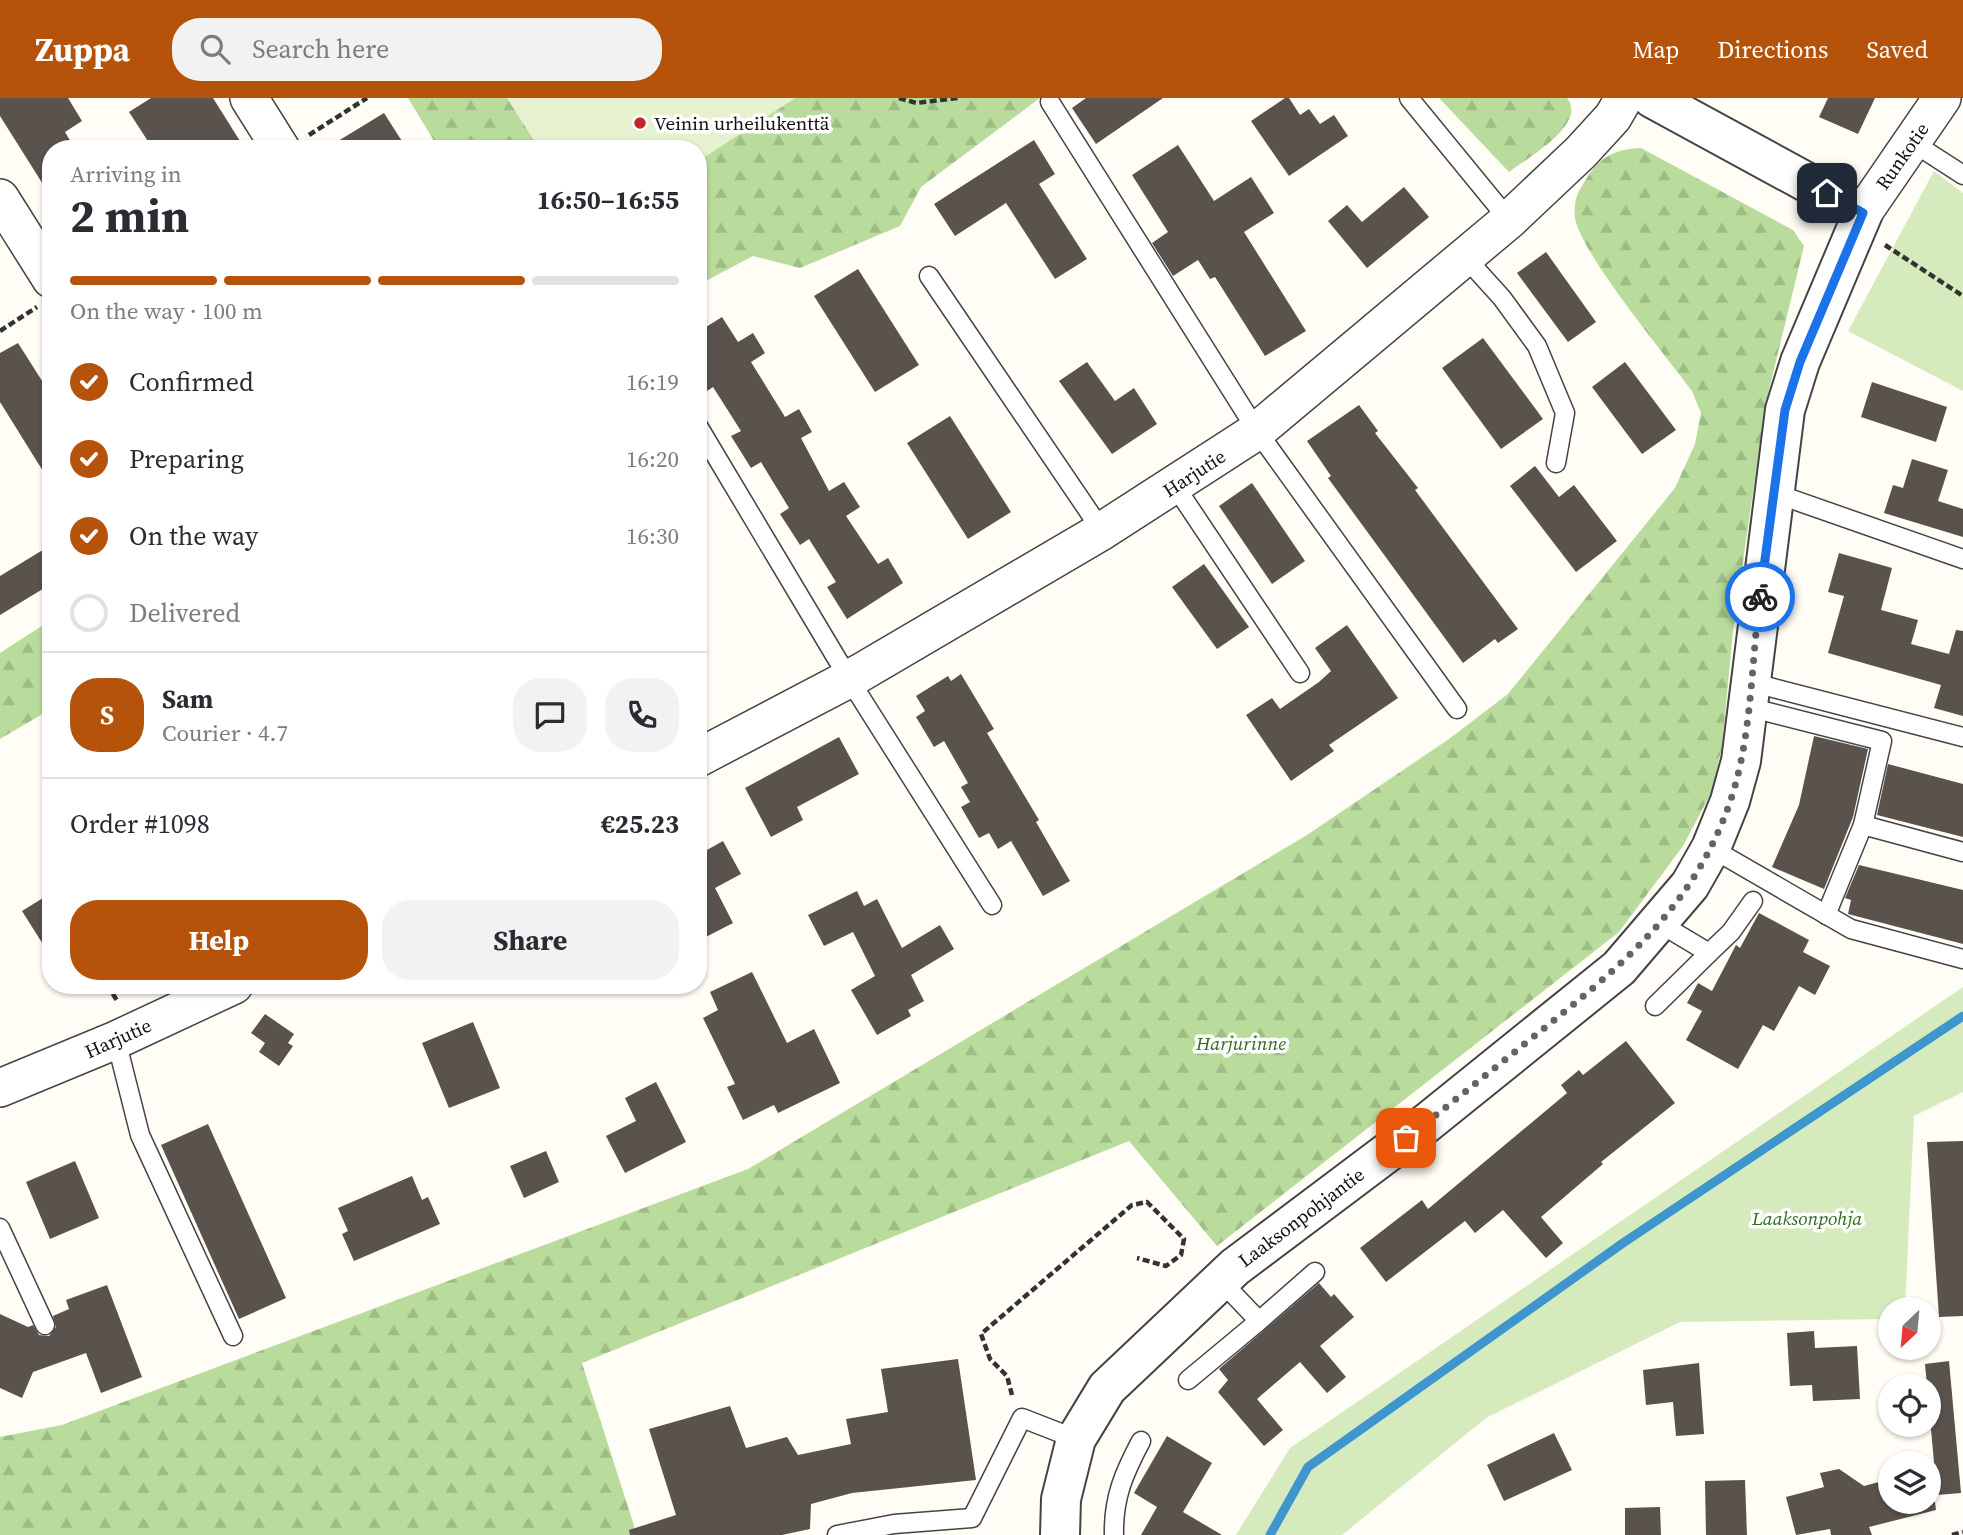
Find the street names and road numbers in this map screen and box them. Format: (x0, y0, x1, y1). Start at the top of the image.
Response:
street label: Runkotie (1869, 117, 1935, 195)
street label: Harjutie (1158, 443, 1230, 503)
street label: Harjutie (81, 1012, 155, 1064)
street label: Laaksonpohjantie (1233, 1161, 1369, 1273)

